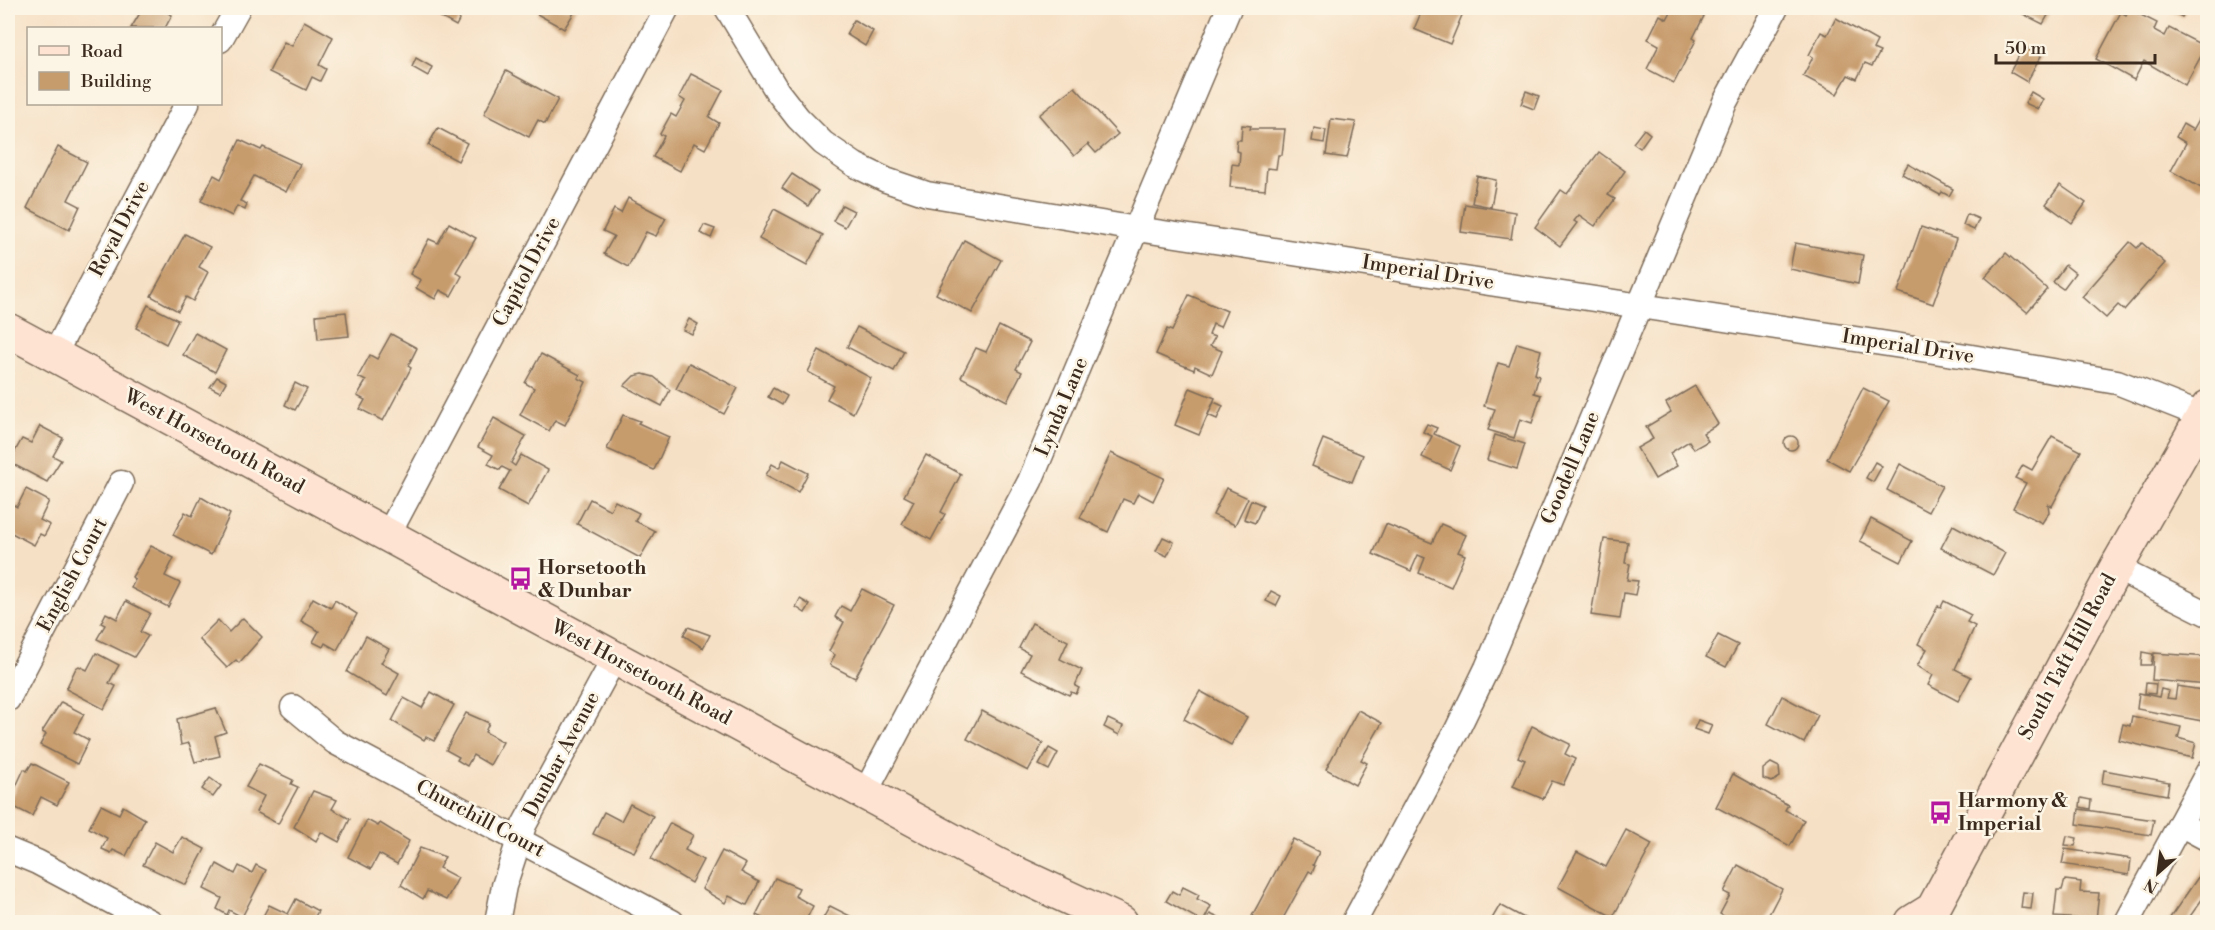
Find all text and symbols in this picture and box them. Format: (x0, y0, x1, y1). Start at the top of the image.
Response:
legend (27, 27, 222, 105)
scale bar (1996, 27, 2155, 65)
text: 50 m (2005, 37, 2047, 60)
text: Road (81, 40, 124, 63)
text: Building (80, 70, 152, 93)
street label: Royal Drive (84, 177, 156, 281)
street label: Capitol Drive (488, 213, 566, 331)
street label: Imperial Drive (1360, 250, 1496, 296)
street label: Imperial Drive (1840, 324, 1976, 370)
street label: Lynda Lane (1030, 354, 1094, 460)
street label: West Horsetooth Road (119, 383, 309, 500)
street label: Goodell Lane (1536, 408, 1606, 528)
street label: English Court (32, 513, 114, 637)
place label: Horsetooth & Dunbar (538, 556, 647, 604)
bus stop icon: Horsetooth & Dunbar (507, 566, 533, 592)
street label: South Taft Hill Road (2014, 569, 2123, 744)
street label: West Horsetooth Road (546, 614, 736, 731)
street label: Dunbar Avenue (518, 688, 606, 822)
street label: Churchill Court (411, 775, 549, 863)
place label: Harmony & Imperial (1958, 789, 2068, 837)
bus stop icon: Harmony & Imperial (1927, 799, 1953, 825)
north arrow (2128, 843, 2188, 903)
text: N (2141, 873, 2162, 897)

